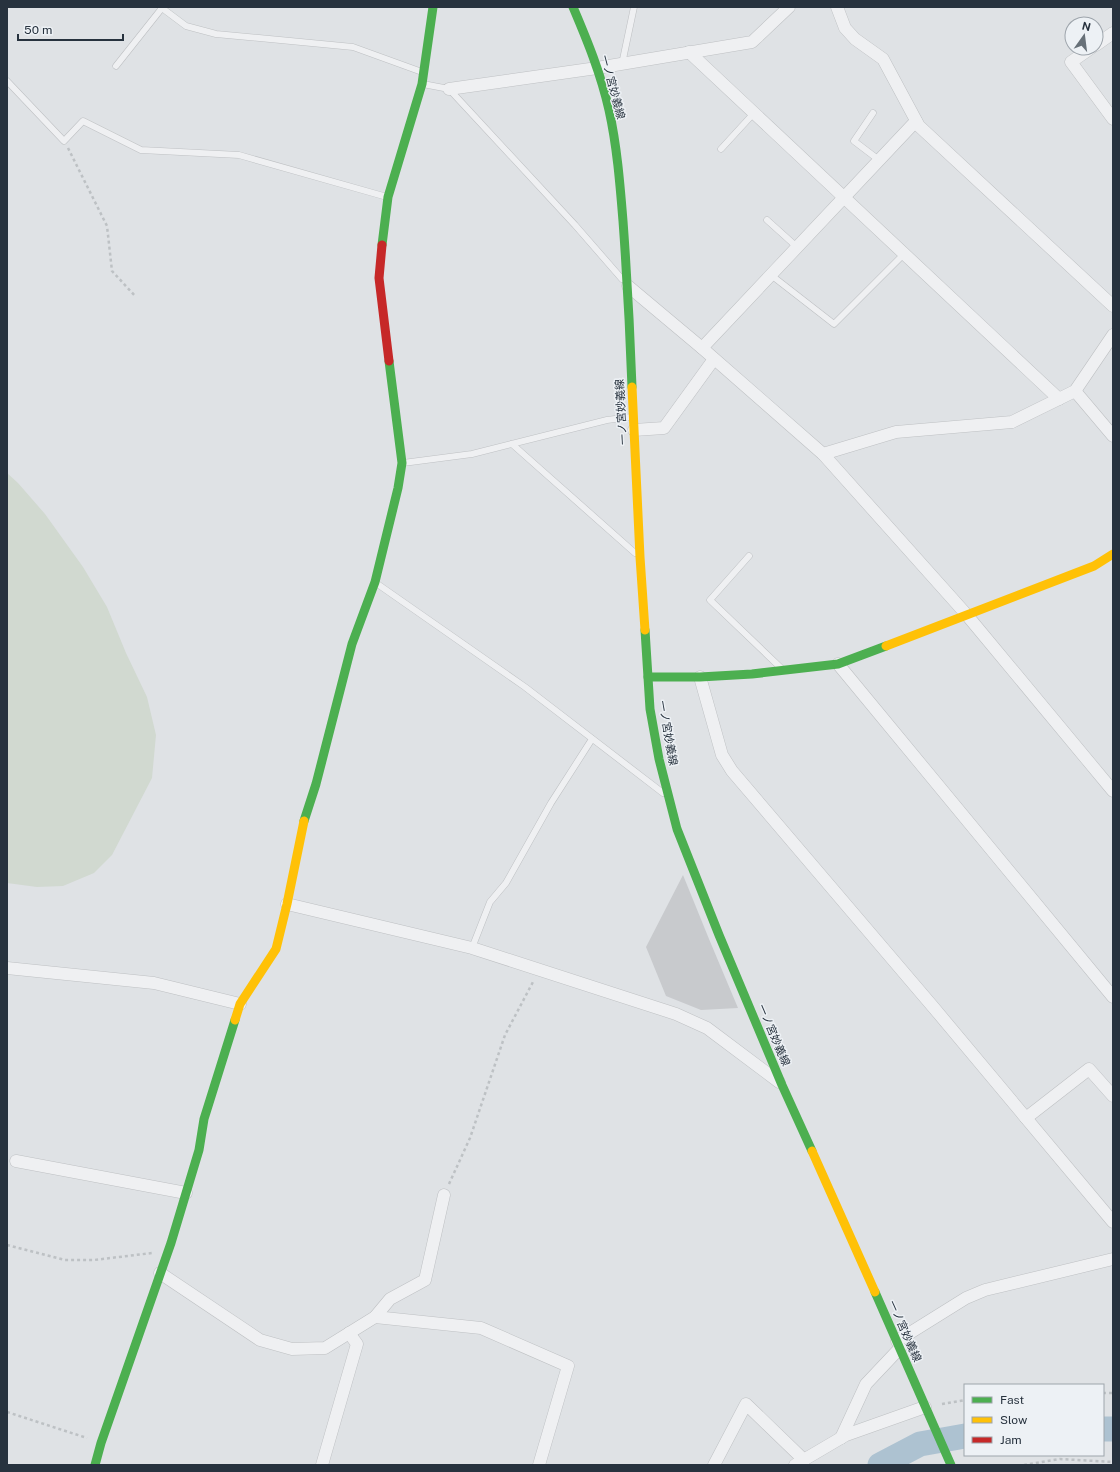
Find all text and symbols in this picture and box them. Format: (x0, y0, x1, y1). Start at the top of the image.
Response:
scale bar (18, 16, 123, 42)
north arrow (1064, 16, 1104, 56)
text: N (1081, 19, 1092, 33)
text: 50 m (24, 23, 52, 37)
street label: 一ノ宮妙義線 (599, 54, 627, 120)
street label: 一ノ宮妙義線 (613, 379, 629, 445)
street label: 一ノ宮妙義線 (656, 699, 680, 767)
street label: 一ノ宮妙義線 (756, 1002, 792, 1068)
street label: 一ノ宮妙義線 (886, 1298, 924, 1364)
legend (964, 1384, 1104, 1456)
text: Fast (1000, 1393, 1025, 1407)
text: Slow (1000, 1413, 1028, 1427)
text: Jam (1000, 1433, 1022, 1447)

